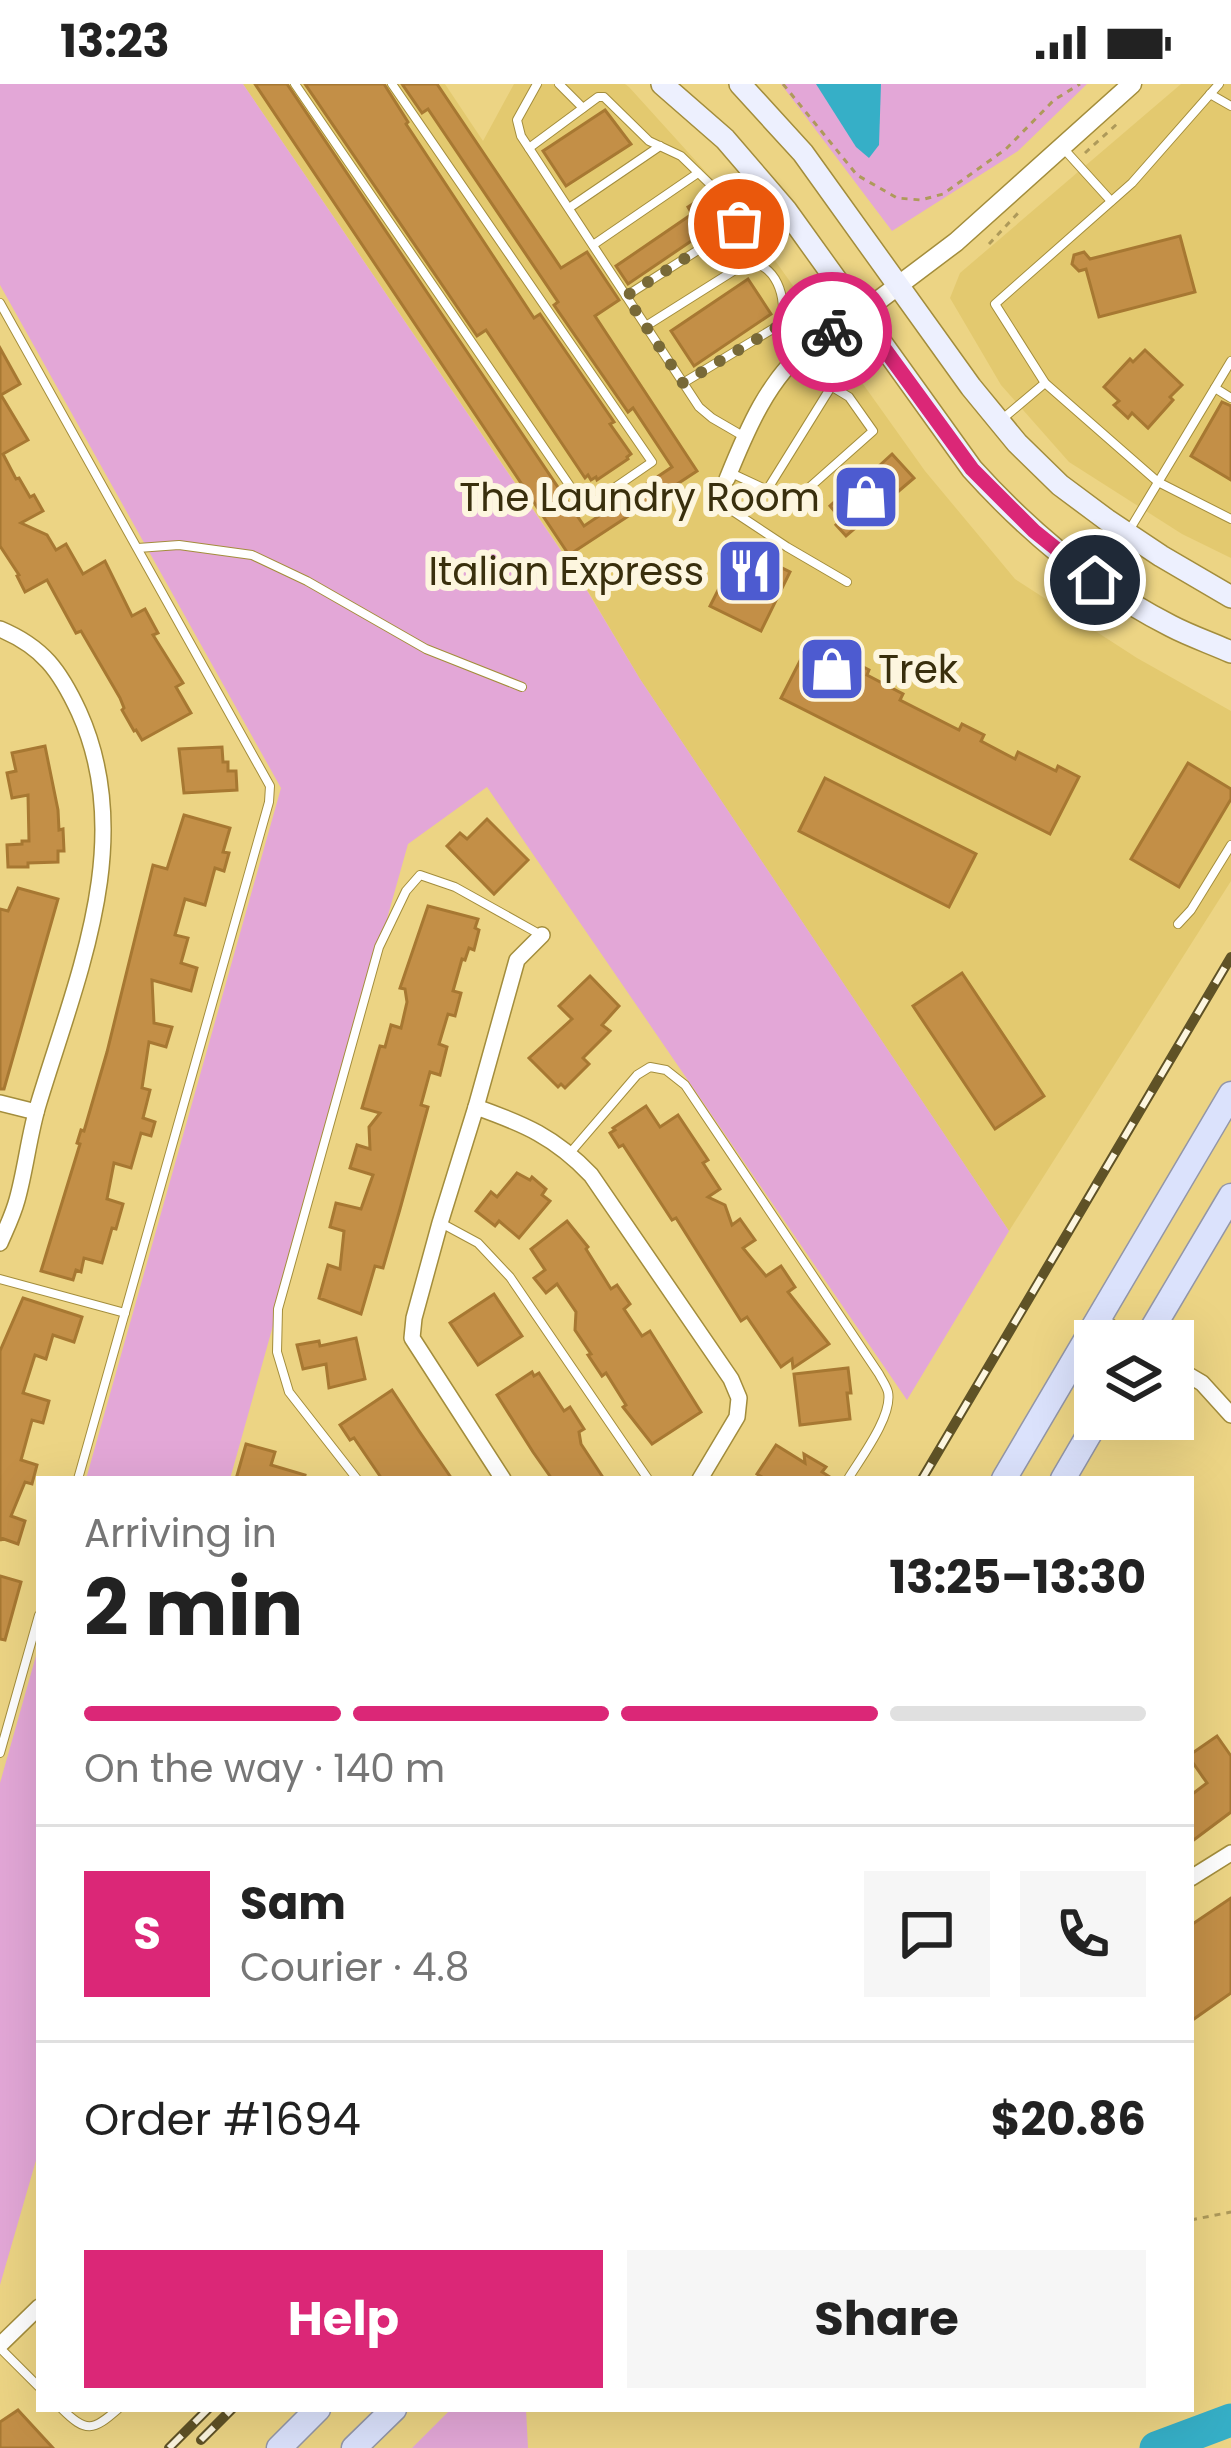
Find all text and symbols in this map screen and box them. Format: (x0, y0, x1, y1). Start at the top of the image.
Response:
text: 13:23 (60, 10, 170, 73)
pin (688, 173, 790, 275)
icon: bag (706, 191, 772, 257)
courier (772, 272, 892, 392)
icon: bike (799, 299, 865, 365)
shop icon: The Laundry Room (831, 462, 901, 532)
place label: The Laundry Room (459, 470, 820, 525)
pin (1044, 529, 1146, 631)
restaurant icon: Italian Express (715, 536, 785, 606)
place label: Italian Express (428, 544, 704, 599)
icon: home (1062, 547, 1128, 613)
shop icon: Trek (797, 634, 867, 704)
place label: Trek (878, 642, 958, 697)
map controls (1074, 1320, 1194, 1440)
button: layers (1074, 1320, 1194, 1440)
text: Arriving in (84, 1506, 277, 1561)
text: 13:25–13:30 (889, 1546, 1146, 1609)
text: 2 min (84, 1553, 303, 1662)
text: On the way · 140 m (84, 1741, 445, 1796)
button: chat (864, 1871, 990, 1997)
button: phone (1020, 1871, 1146, 1997)
text: Sam (240, 1872, 346, 1935)
text: S (133, 1902, 161, 1965)
text: Courier · 4.8 (240, 1940, 469, 1995)
text: Order #1694 (84, 2088, 361, 2151)
text: $20.86 (991, 2088, 1146, 2151)
button: Help (84, 2250, 603, 2388)
button: Share (627, 2250, 1146, 2388)

